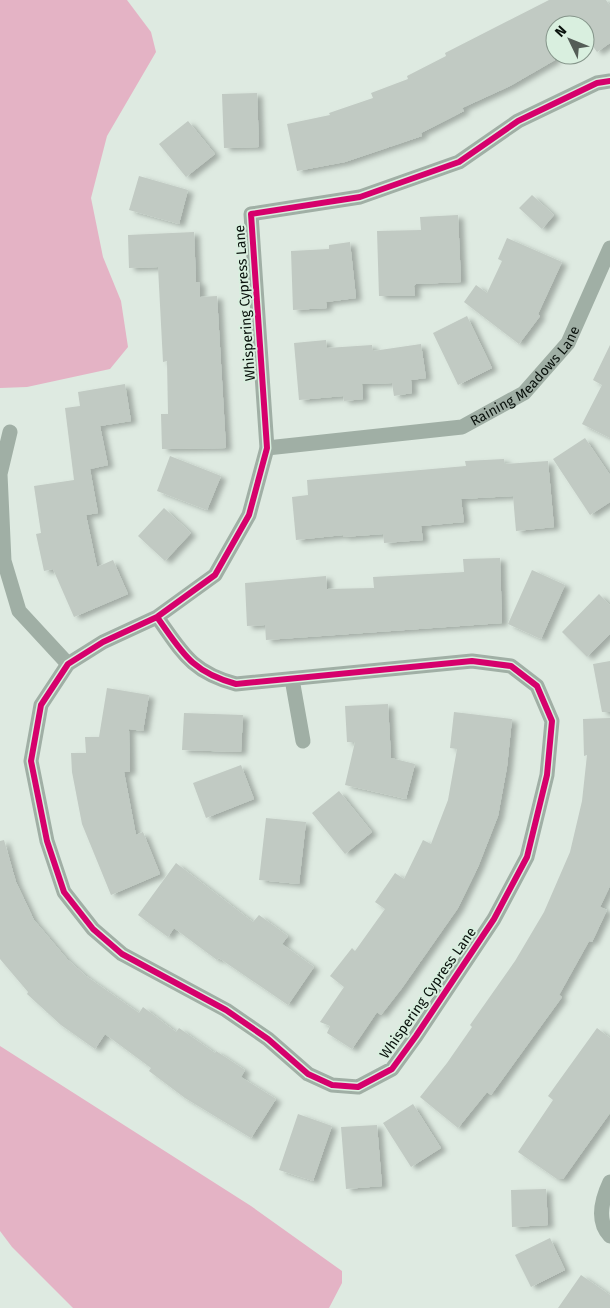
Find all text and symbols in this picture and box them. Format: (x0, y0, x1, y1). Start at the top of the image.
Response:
north arrow (545, 15, 595, 65)
text: N (551, 22, 570, 41)
street label: Whispering Cypress Lane (231, 224, 259, 382)
street label: Raining Meadows Lane (467, 323, 583, 429)
street label: Whispering Cypress Lane (376, 924, 480, 1062)

